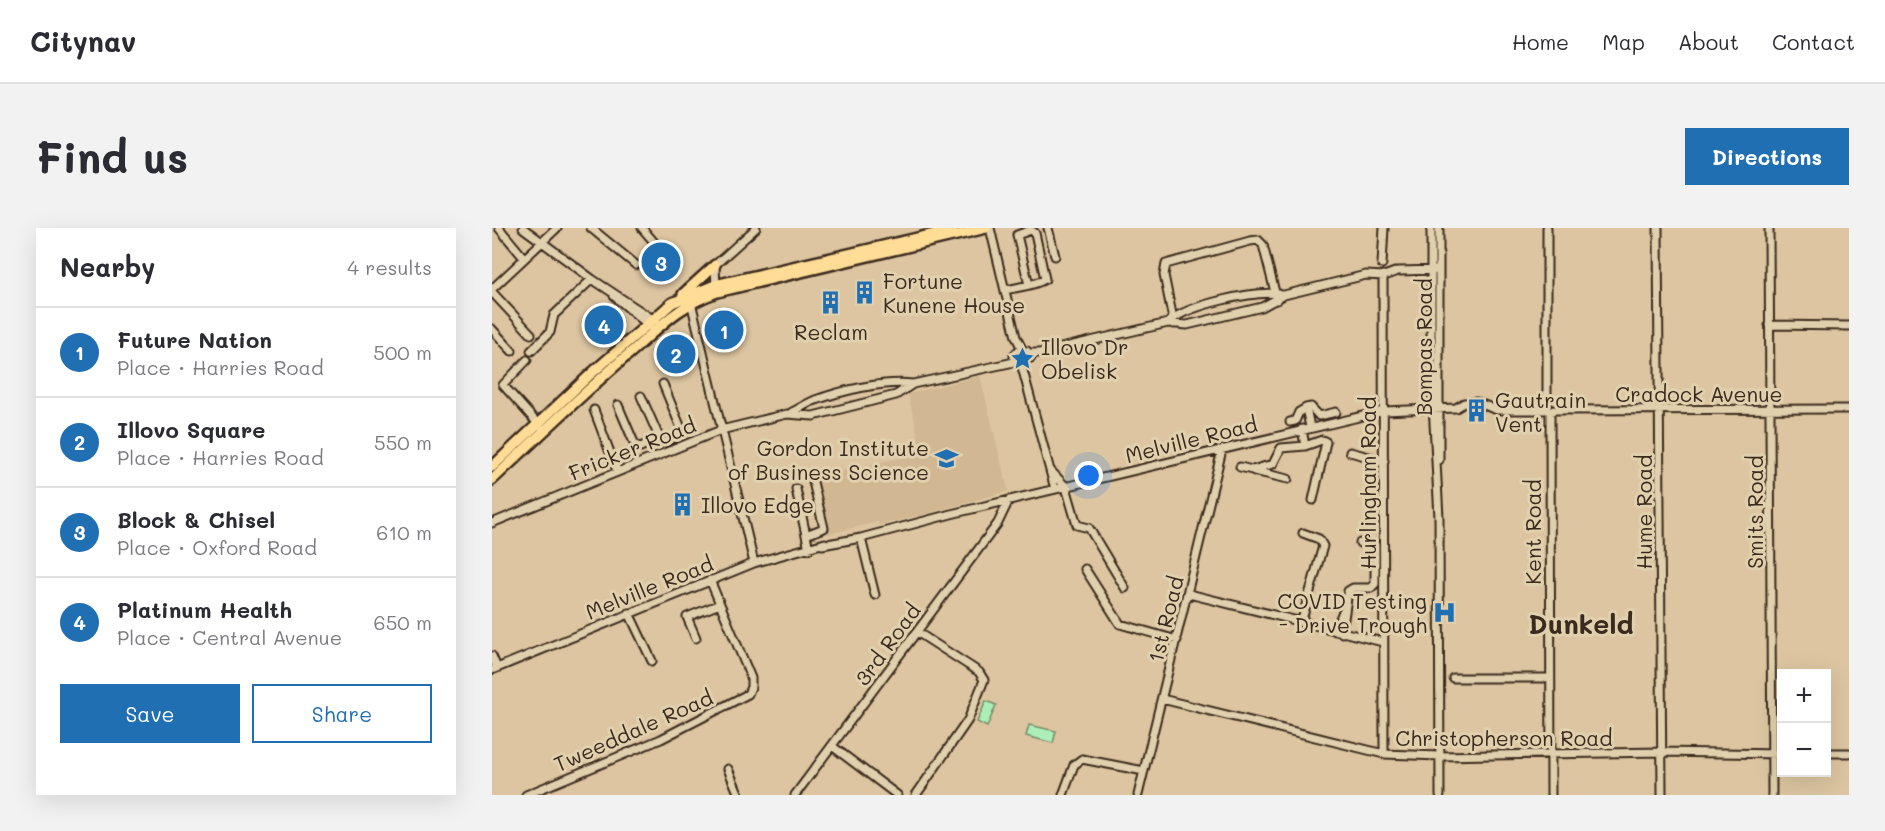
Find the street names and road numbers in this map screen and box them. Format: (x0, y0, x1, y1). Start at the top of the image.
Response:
street label: Bompas Road (1410, 278, 1437, 416)
street label: Cradock Avenue (1615, 380, 1783, 407)
street label: Hurlingham Road (1354, 396, 1381, 570)
street label: Fricker Road (564, 410, 700, 486)
street label: Melville Road (1122, 410, 1260, 468)
street label: Hume Road (1630, 454, 1657, 570)
street label: Smits Road (1741, 455, 1768, 569)
street label: Kent Road (1519, 479, 1546, 585)
street label: Melville Road (581, 549, 717, 625)
street label: 1st Road (1141, 573, 1189, 665)
street label: 3rd Road (848, 598, 926, 690)
street label: Tweeddale Road (549, 683, 717, 777)
street label: Christopherson Road (1395, 724, 1613, 751)

